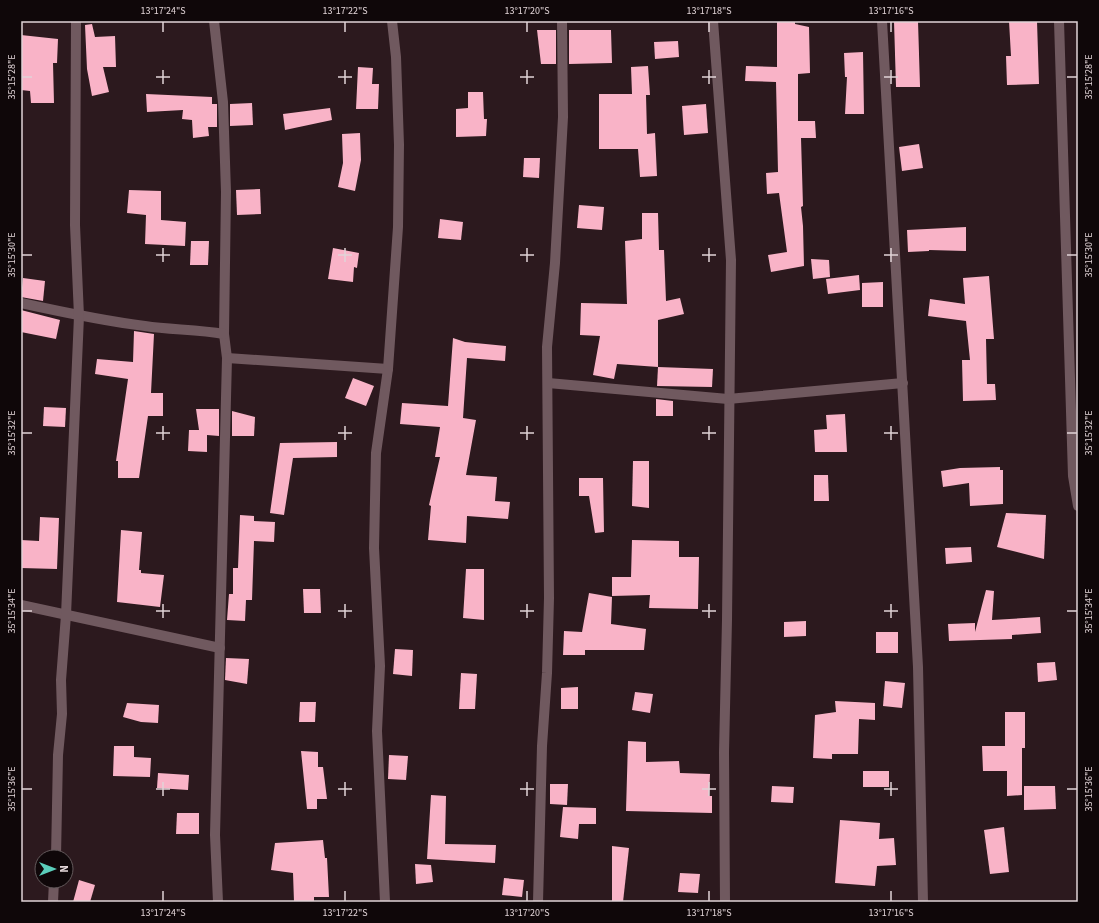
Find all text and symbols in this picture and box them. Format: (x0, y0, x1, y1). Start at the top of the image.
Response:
text: 13°17'24"S (140, 4, 186, 18)
text: 13°17'22"S (322, 4, 368, 18)
text: 13°17'20"S (504, 4, 550, 18)
text: 13°17'18"S (686, 4, 732, 18)
text: 13°17'16"S (868, 4, 914, 18)
text: 35°15'28"E (5, 54, 19, 100)
text: 35°15'28"E (1082, 54, 1096, 100)
text: 35°15'30"E (5, 232, 19, 278)
text: 35°15'30"E (1082, 232, 1096, 278)
text: 35°15'32"E (5, 410, 19, 456)
text: 35°15'32"E (1082, 410, 1096, 456)
text: 35°15'34"E (5, 588, 19, 634)
text: 35°15'34"E (1082, 588, 1096, 634)
text: 35°15'36"E (5, 766, 19, 812)
text: 35°15'36"E (1082, 766, 1096, 812)
north arrow (34, 849, 74, 889)
text: N (56, 865, 71, 873)
text: 13°17'24"S (140, 906, 186, 920)
text: 13°17'22"S (322, 906, 368, 920)
text: 13°17'20"S (504, 906, 550, 920)
text: 13°17'18"S (686, 906, 732, 920)
text: 13°17'16"S (868, 906, 914, 920)

